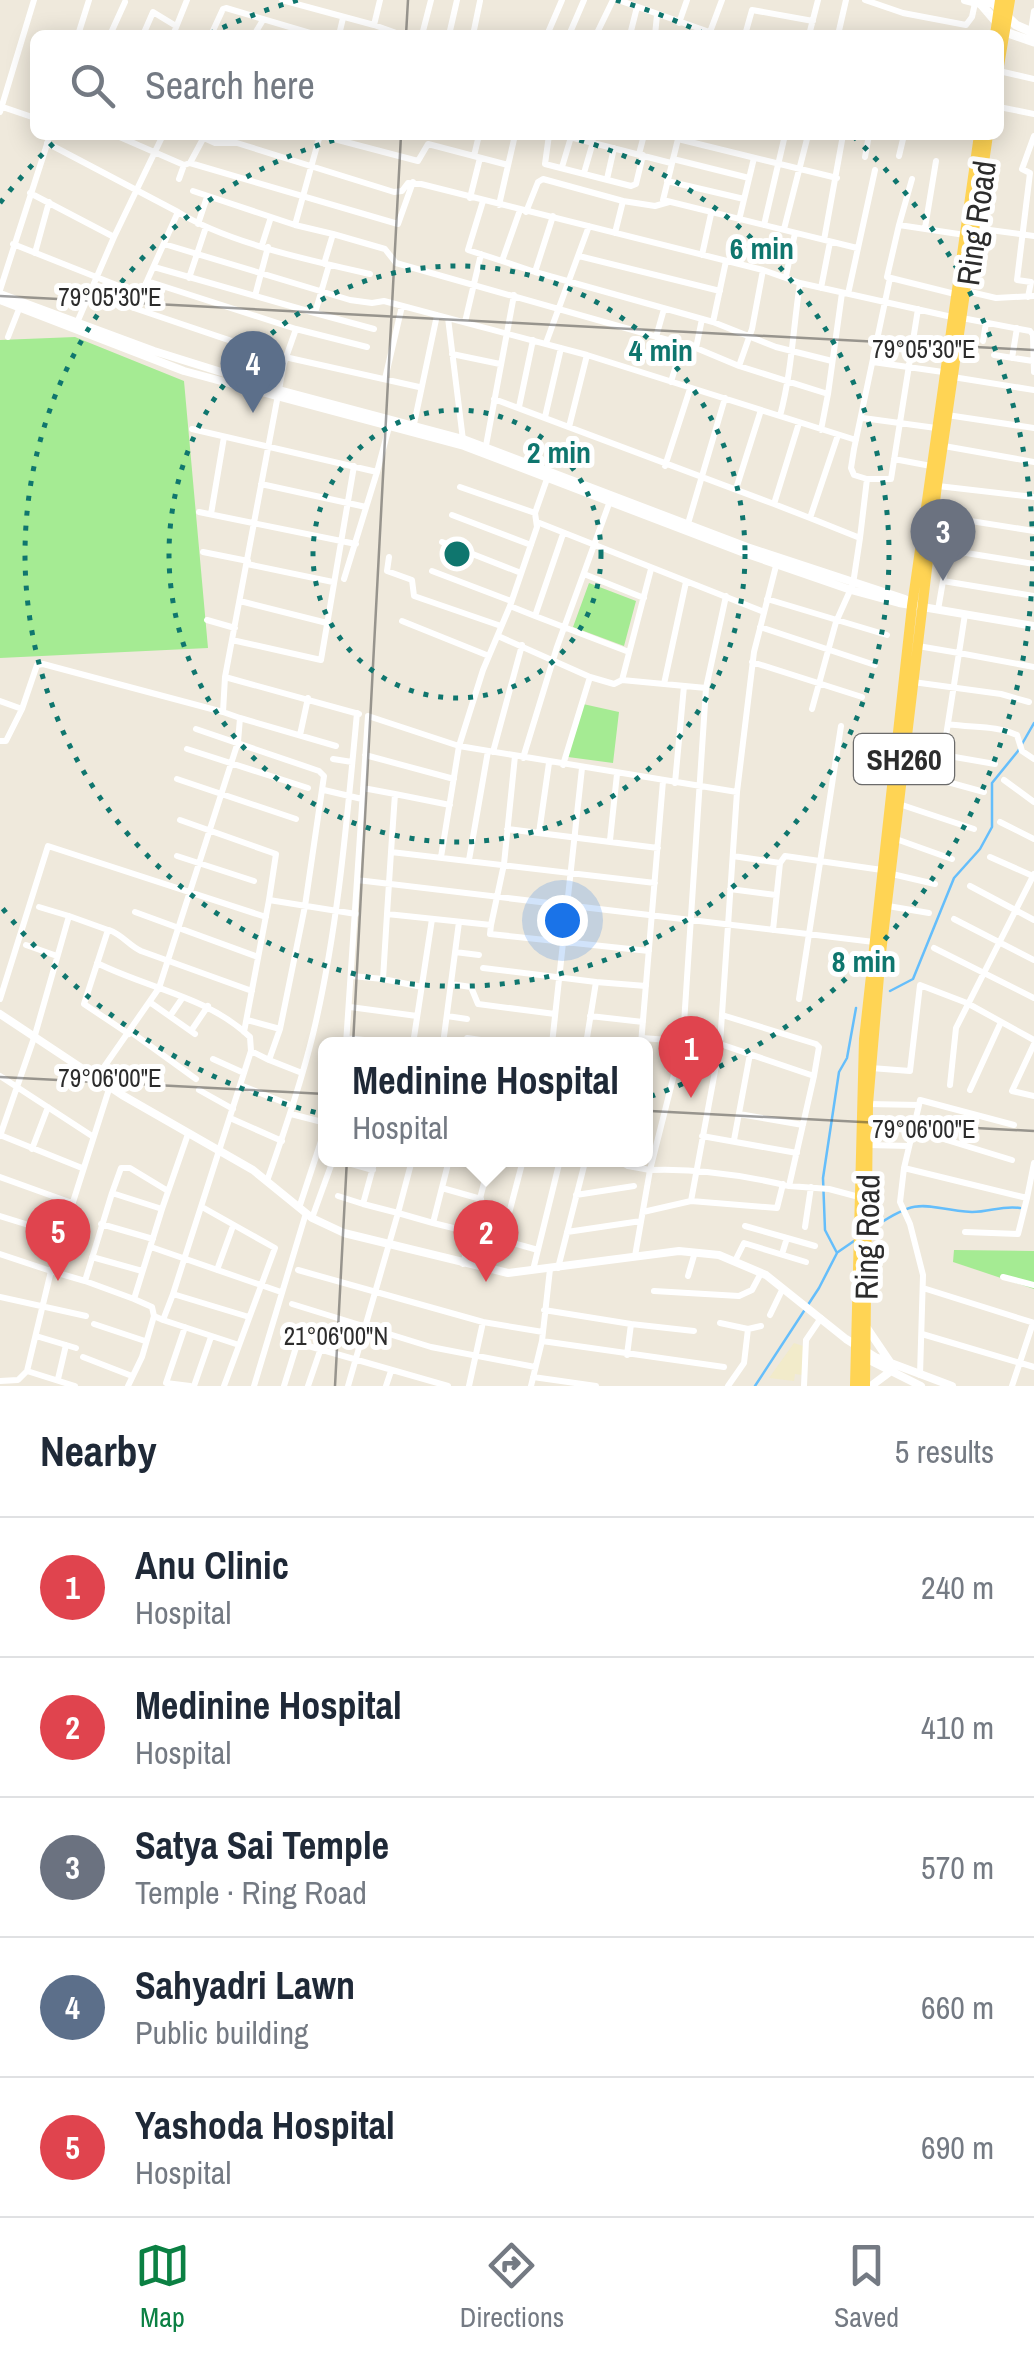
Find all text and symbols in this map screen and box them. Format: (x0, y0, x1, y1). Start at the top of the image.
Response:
search box (30, 30, 1004, 140)
icon: search (65, 58, 120, 113)
text: Search here (145, 60, 315, 111)
street label: Ring Road (946, 158, 1006, 288)
text: 6 min (730, 228, 794, 268)
text: 79°05'30"E (58, 280, 162, 314)
pin: 4 (220, 330, 286, 413)
text: 4 min (629, 330, 693, 370)
text: 79°05'30"E (872, 332, 976, 366)
text: 2 min (527, 432, 591, 472)
pin: 3 (910, 498, 976, 581)
centre of rings (439, 536, 475, 572)
road number: SH260 (854, 734, 954, 784)
your location (537, 895, 588, 946)
text: 8 min (832, 941, 896, 981)
pin: 1 (658, 1016, 724, 1098)
popup (318, 1037, 653, 1167)
text: Medinine Hospital (352, 1055, 619, 1106)
text: 79°06'00"E (58, 1061, 162, 1095)
text: Hospital (352, 1106, 448, 1149)
text: 79°06'00"E (872, 1112, 976, 1146)
street label: Ring Road (844, 1174, 890, 1300)
pin: 5 (26, 1198, 90, 1281)
pin: 2 (454, 1200, 518, 1282)
text: 21°06'00"N (284, 1319, 388, 1353)
text: Nearby (40, 1423, 157, 1479)
text: 5 results (895, 1430, 994, 1473)
text: Anu Clinic (135, 1540, 289, 1591)
text: 1 (65, 1566, 80, 1609)
text: 240 m (921, 1566, 994, 1609)
text: Hospital (135, 1591, 231, 1634)
text: Medinine Hospital (135, 1680, 402, 1731)
text: 2 (65, 1706, 80, 1749)
text: 410 m (921, 1706, 994, 1749)
text: Hospital (135, 1731, 231, 1774)
text: Satya Sai Temple (135, 1820, 389, 1871)
text: 3 (65, 1846, 80, 1889)
text: 570 m (921, 1846, 994, 1889)
text: Temple · Ring Road (135, 1871, 367, 1914)
text: Sahyadri Lawn (135, 1960, 355, 2011)
text: 4 (65, 1986, 80, 2029)
text: 660 m (921, 1986, 994, 2029)
text: Public building (135, 2011, 309, 2054)
text: Yashoda Hospital (135, 2100, 395, 2151)
text: 5 (65, 2126, 80, 2169)
text: 690 m (921, 2126, 994, 2169)
text: Hospital (135, 2151, 231, 2194)
tab: Map (135, 2238, 190, 2336)
tab: Directions (460, 2238, 564, 2336)
tab: Saved (834, 2238, 899, 2336)

